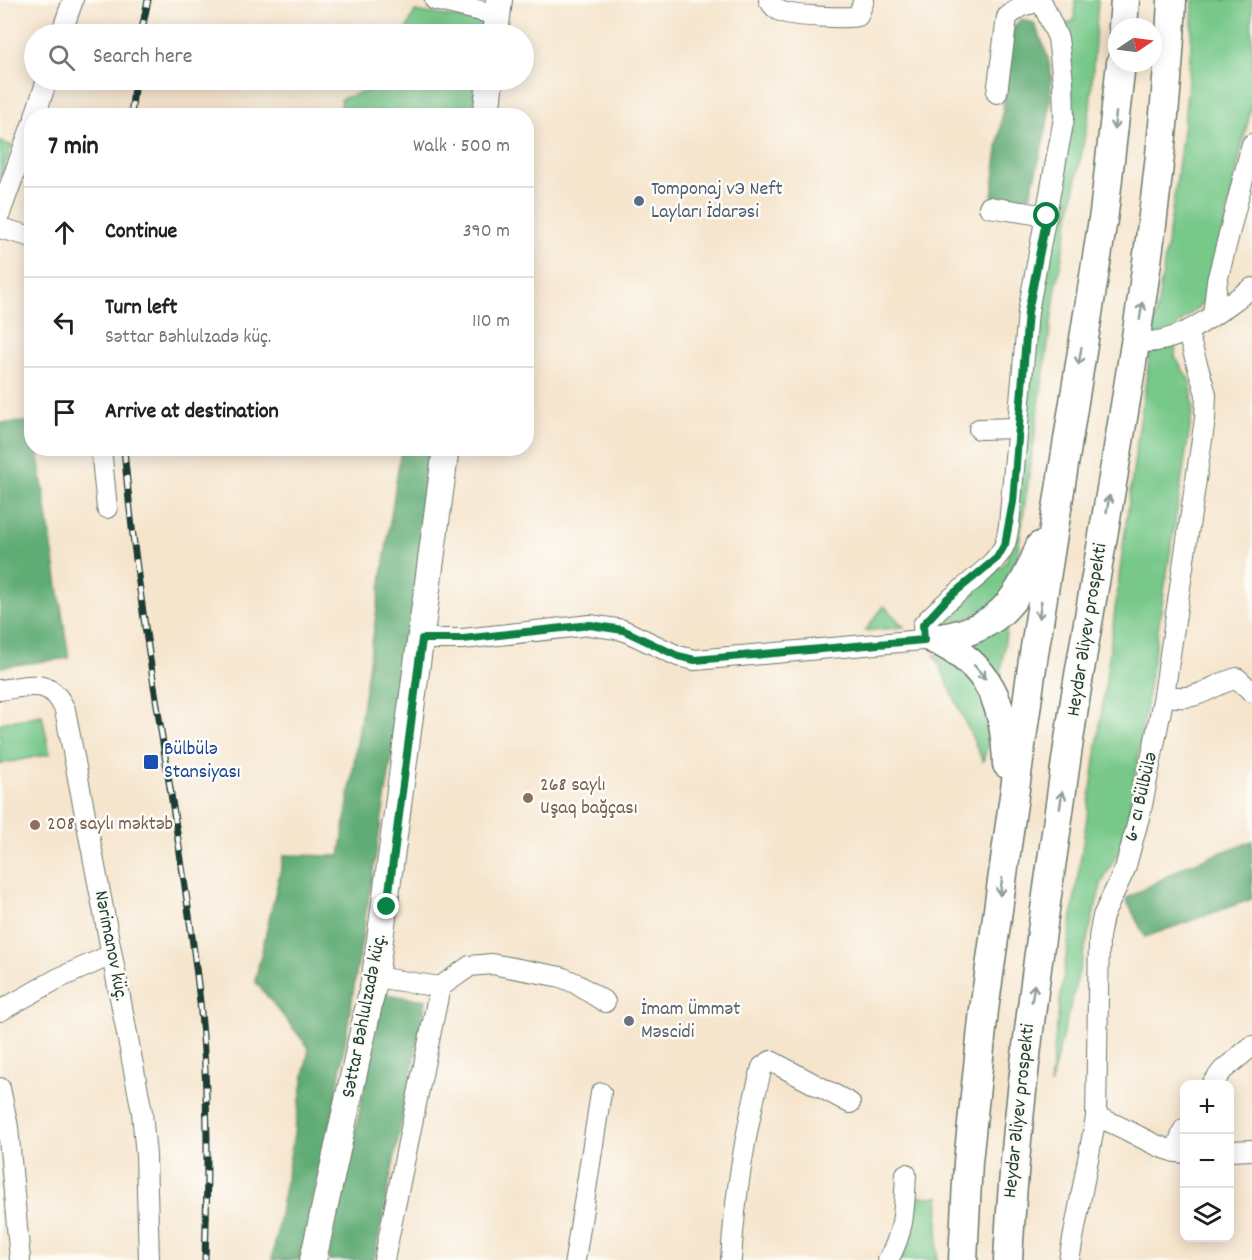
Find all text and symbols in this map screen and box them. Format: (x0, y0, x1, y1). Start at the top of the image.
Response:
north arrow (1108, 18, 1162, 72)
search box (24, 24, 534, 90)
icon: search (45, 41, 78, 74)
text: Search here (93, 42, 192, 73)
one-way arrow (1109, 111, 1120, 131)
text: 7 min (48, 129, 99, 166)
text: Walk · 500 m (413, 133, 510, 161)
place label: Tomponaj vэ Neft Layları İdarəsi (651, 176, 783, 227)
marker: Tomponaj vэ Neft Layları İdarəsi (632, 194, 646, 208)
route start (1033, 202, 1059, 228)
icon: ahead (48, 216, 81, 249)
text: Continue (105, 217, 177, 248)
text: 390 m (463, 218, 510, 246)
text: Turn left (105, 293, 177, 324)
one-way arrow (1135, 302, 1146, 322)
icon: left (48, 306, 81, 339)
text: 110 m (472, 308, 510, 336)
text: Səttar Bəhlulzadə küç. (105, 324, 271, 352)
one-way arrow (1075, 345, 1086, 365)
icon: arrive (48, 396, 81, 429)
text: Arrive at destination (105, 397, 279, 428)
one-way arrow (1103, 494, 1114, 514)
street label: Heydər Əliyev prospekti (1060, 541, 1116, 719)
one-way arrow (1035, 600, 1046, 620)
one-way arrow (973, 664, 987, 679)
place label: Bülbülə Stansiyası (164, 736, 240, 787)
street label: 6- cı Bülbülə (1118, 749, 1166, 844)
marker: Bülbülə Stansiyası (142, 753, 160, 771)
place label: 268 saylı Uşaq bağçası (540, 772, 637, 823)
one-way arrow (1056, 790, 1067, 810)
marker: 268 saylı Uşaq bağçası (521, 791, 535, 805)
place label: 208 saylı məktəb (47, 811, 173, 839)
marker: 208 saylı məktəb (28, 818, 42, 832)
one-way arrow (995, 876, 1006, 896)
street label: Nərimanov küç. (86, 888, 134, 1004)
route end (373, 893, 399, 919)
street label: Səttar Bəhlulzadə küç. (335, 932, 395, 1100)
one-way arrow (1028, 983, 1039, 1003)
place label: İmam Ümmət Məscidi (641, 996, 740, 1047)
marker: İmam Ümmət Məscidi (622, 1014, 636, 1028)
street label: Heydər Əliyev prospekti (997, 1022, 1043, 1199)
map controls (1180, 1080, 1234, 1242)
button: + (1180, 1080, 1234, 1134)
button: − (1180, 1134, 1234, 1188)
button: layers (1180, 1188, 1234, 1242)

